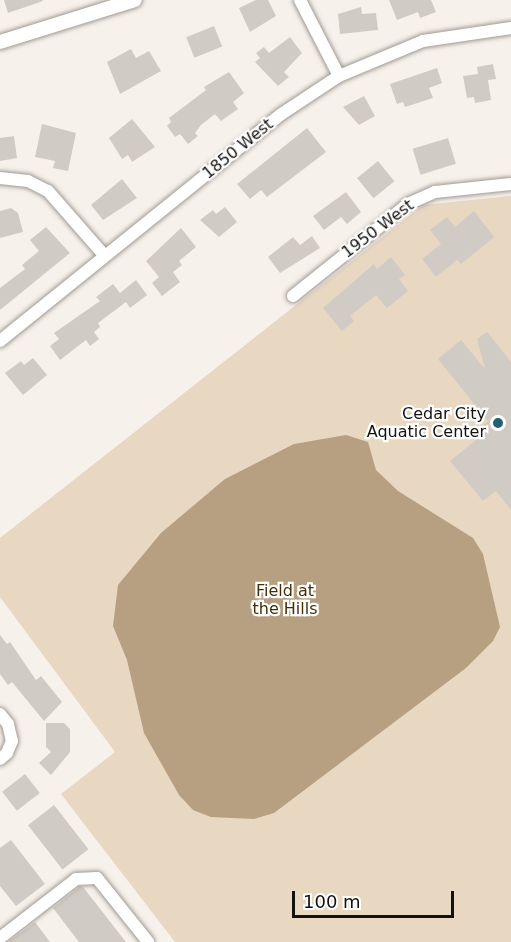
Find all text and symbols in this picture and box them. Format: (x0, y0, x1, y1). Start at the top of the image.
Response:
street label: 1850 West (199, 115, 277, 183)
street label: 1950 West (338, 196, 418, 262)
place label: Cedar City Aquatic Center (367, 404, 486, 442)
marker: Cedar City Aquatic Center (491, 416, 505, 430)
park label: Field at the Hills (252, 581, 318, 619)
scale bar (295, 879, 457, 917)
text: 100 m (303, 891, 361, 912)

